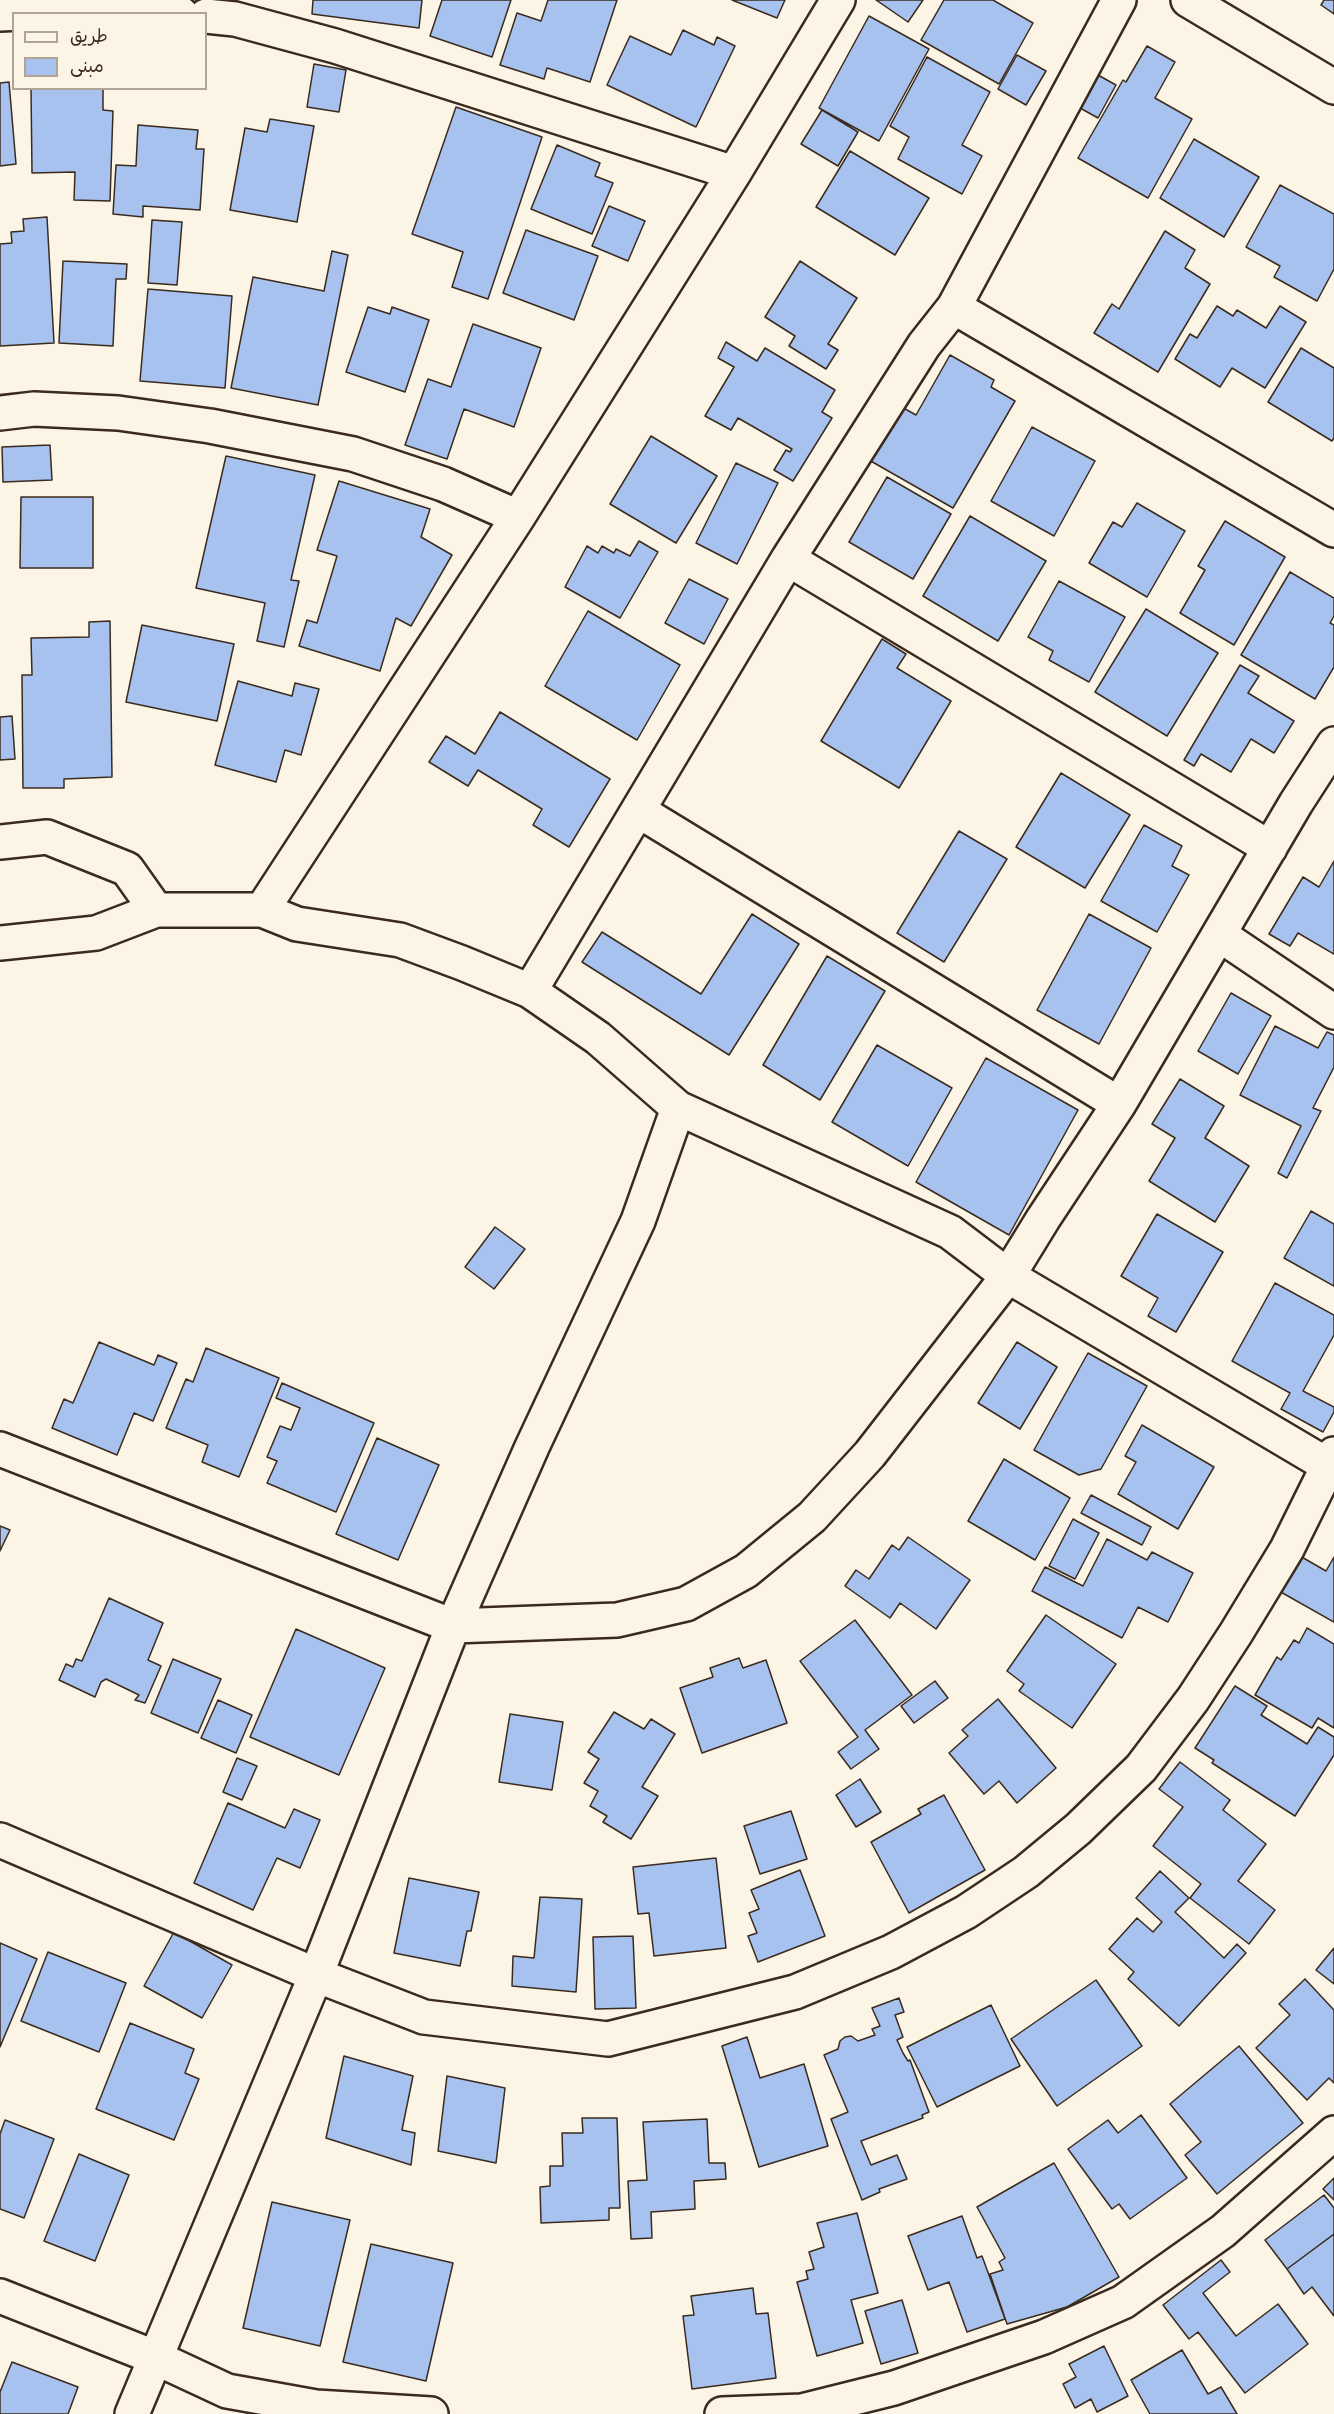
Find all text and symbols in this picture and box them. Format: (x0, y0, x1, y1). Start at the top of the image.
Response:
legend (12, 12, 207, 90)
text: طريق (70, 23, 108, 48)
text: مبنى (70, 53, 104, 78)

